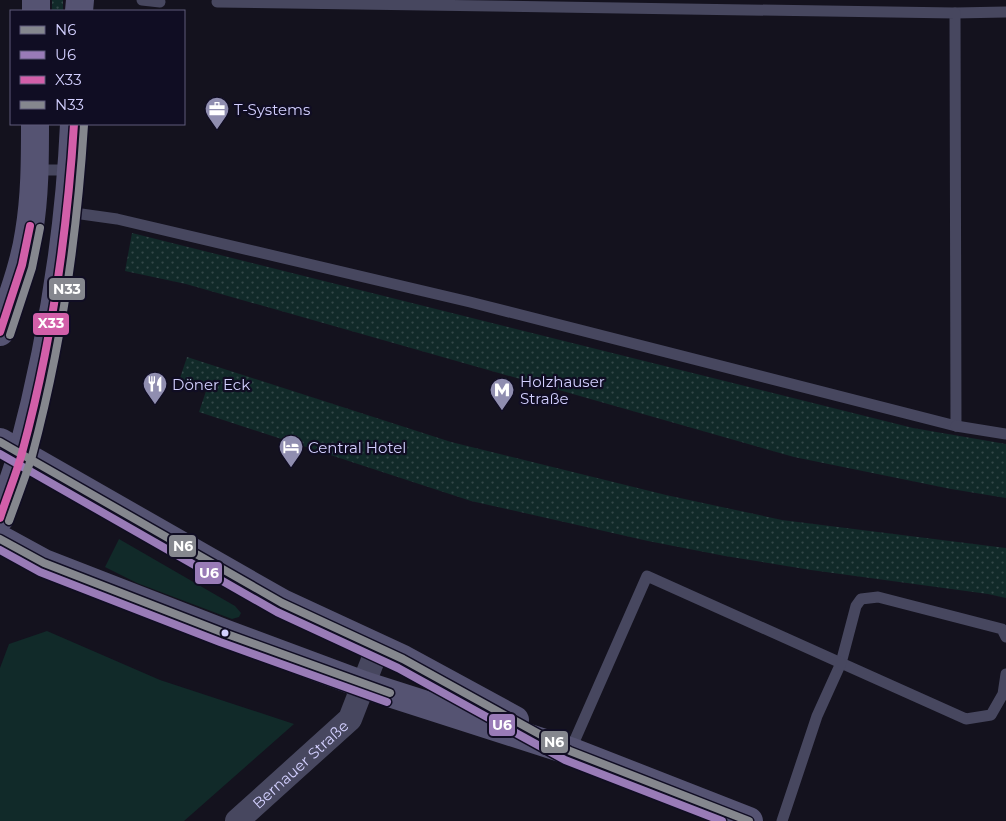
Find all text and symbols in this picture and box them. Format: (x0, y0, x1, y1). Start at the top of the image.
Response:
legend (10, 10, 185, 125)
text: N6 (55, 20, 76, 39)
text: U6 (55, 45, 76, 64)
text: X33 (55, 70, 82, 89)
text: N33 (55, 95, 84, 114)
office icon: T-Systems (204, 96, 230, 130)
place label: T-Systems (234, 100, 310, 119)
line badge: N33 (48, 277, 86, 301)
text: N33 (53, 280, 81, 298)
line badge: X33 (32, 312, 70, 336)
text: X33 (38, 314, 64, 332)
restaurant icon: Döner Eck (142, 371, 168, 405)
place label: Holzhauser Straße (520, 372, 605, 408)
place label: Döner Eck (172, 375, 250, 394)
metro station icon: Holzhauser Straße (489, 377, 515, 411)
hotel icon: Central Hotel (278, 434, 304, 468)
place label: Central Hotel (308, 438, 406, 457)
line badge: N6 (168, 534, 197, 558)
text: N6 (173, 537, 193, 555)
line badge: U6 (194, 561, 223, 585)
text: U6 (199, 564, 219, 582)
unlabelled marker (220, 628, 230, 638)
line badge: U6 (488, 713, 516, 737)
street label: Bernauer Straße (248, 716, 352, 812)
text: U6 (492, 716, 512, 734)
line badge: N6 (540, 730, 569, 754)
text: N6 (544, 733, 564, 751)

